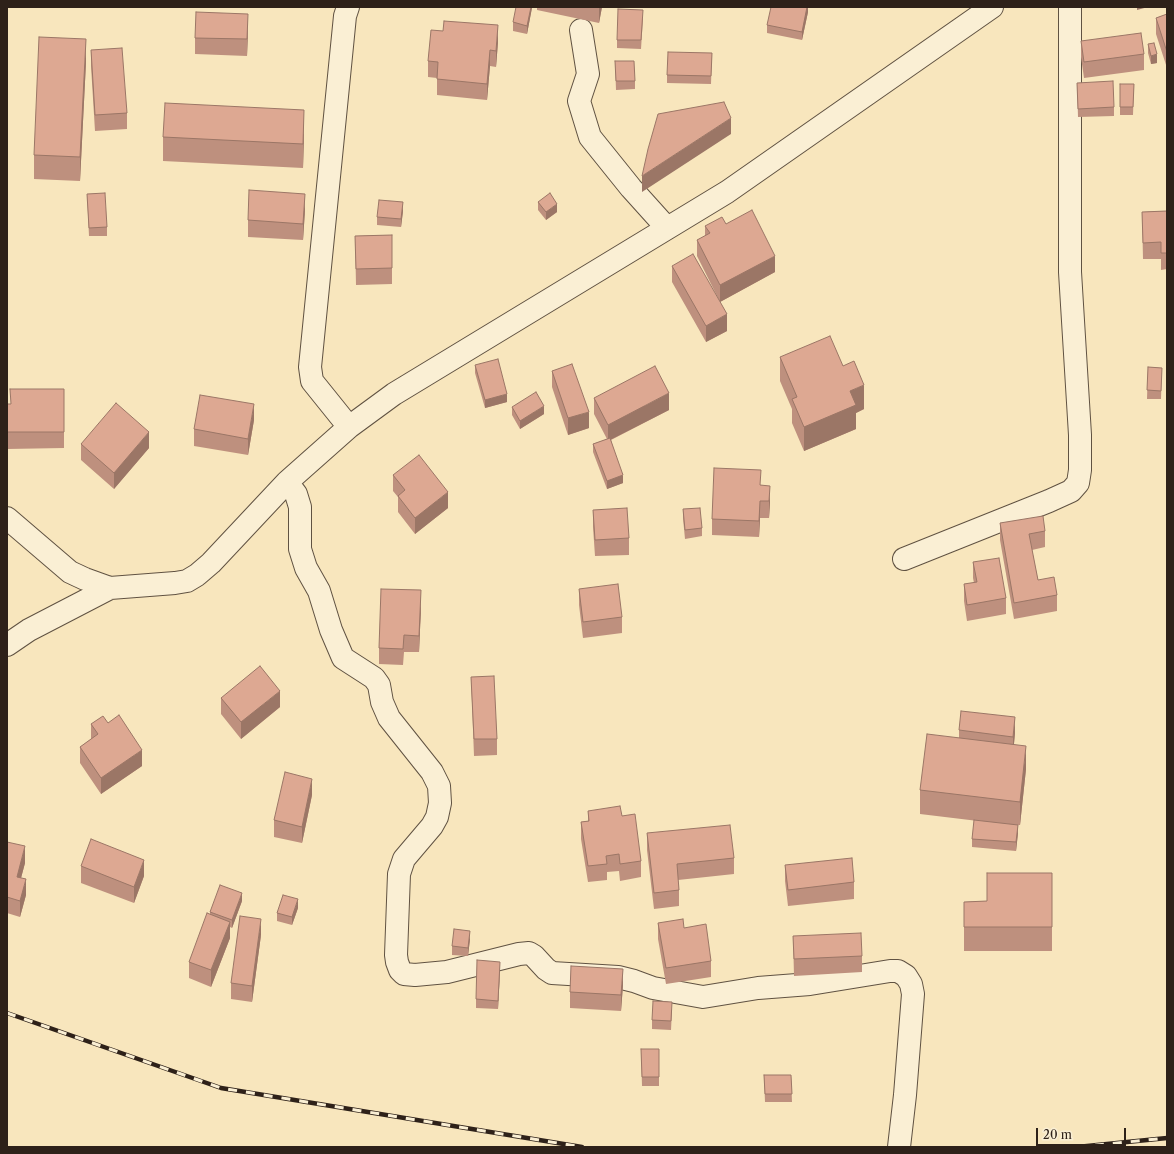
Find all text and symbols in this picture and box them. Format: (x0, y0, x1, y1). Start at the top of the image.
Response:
scale bar (1038, 1120, 1128, 1146)
text: 20 m (1043, 1127, 1072, 1142)

